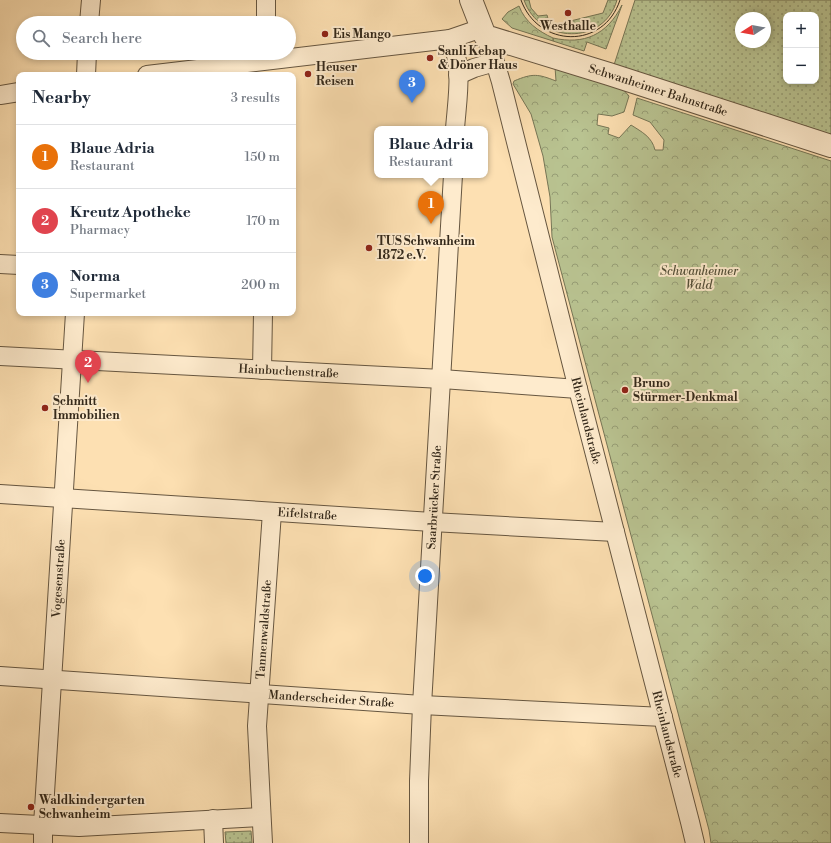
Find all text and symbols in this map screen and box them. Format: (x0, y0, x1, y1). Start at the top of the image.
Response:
marker: Westhalle (563, 8, 573, 18)
north arrow (735, 12, 771, 48)
map controls (783, 12, 819, 84)
button: + (783, 12, 819, 48)
search box (16, 16, 296, 60)
place label: Westhalle (539, 19, 596, 34)
icon: search (30, 27, 52, 49)
place label: Eis Mango (333, 27, 391, 42)
text: Search here (62, 29, 142, 48)
marker: Eis Mango (320, 29, 330, 39)
place label: Sanli Kebap & Döner Haus (438, 44, 517, 73)
button: − (783, 48, 819, 84)
marker: Sanli Kebap & Döner Haus (425, 53, 435, 63)
place label: Heuser Reisen (316, 60, 357, 89)
street label: Schwanheimer Bahnstraße (587, 61, 729, 120)
marker: Heuser Reisen (303, 69, 313, 79)
pin: 3 (399, 70, 425, 103)
text: Nearby (32, 87, 91, 109)
text: 3 results (231, 90, 280, 106)
popup (374, 126, 488, 178)
text: Blaue Adria (389, 135, 473, 154)
text: Blaue Adria (70, 139, 155, 158)
text: 1 (42, 149, 48, 165)
text: 150 m (245, 149, 280, 165)
text: Restaurant (389, 154, 453, 170)
text: Restaurant (70, 158, 135, 174)
pin: 1 (418, 191, 444, 224)
text: Kreutz Apotheke (70, 203, 191, 222)
text: 2 (41, 213, 49, 229)
text: 170 m (246, 213, 280, 229)
text: Pharmacy (70, 222, 130, 238)
place label: TUS Schwanheim 1872 e.V. (377, 234, 475, 263)
marker: TUS Schwanheim 1872 e.V. (364, 243, 374, 253)
park label: Schwanheimer Wald (660, 264, 739, 293)
text: Norma (70, 267, 120, 286)
text: 3 (41, 277, 49, 293)
text: 200 m (241, 277, 280, 293)
text: Supermarket (70, 286, 146, 302)
pin: 2 (75, 350, 101, 383)
street label: Hainbuchenstraße (238, 361, 339, 382)
street label: Rheinlandstraße (567, 375, 604, 466)
place label: Bruno Stürmer-Denkmal (633, 376, 738, 405)
marker: Bruno Stürmer-Denkmal (620, 385, 630, 395)
place label: Schmitt Immobilien (53, 394, 120, 423)
marker: Schmitt Immobilien (40, 403, 50, 413)
street label: Saarbrücker Straße (424, 445, 445, 550)
street label: Eifelstraße (277, 505, 338, 524)
street label: Vogesenstraße (49, 539, 69, 619)
your location (415, 566, 435, 586)
street label: Tannenwaldstraße (253, 579, 275, 680)
street label: Manderscheider Straße (268, 687, 395, 711)
street label: Rheinlandstraße (648, 689, 685, 780)
place label: Waldkindergarten Schwanheim (38, 793, 145, 822)
marker: Waldkindergarten Schwanheim (26, 802, 36, 812)

